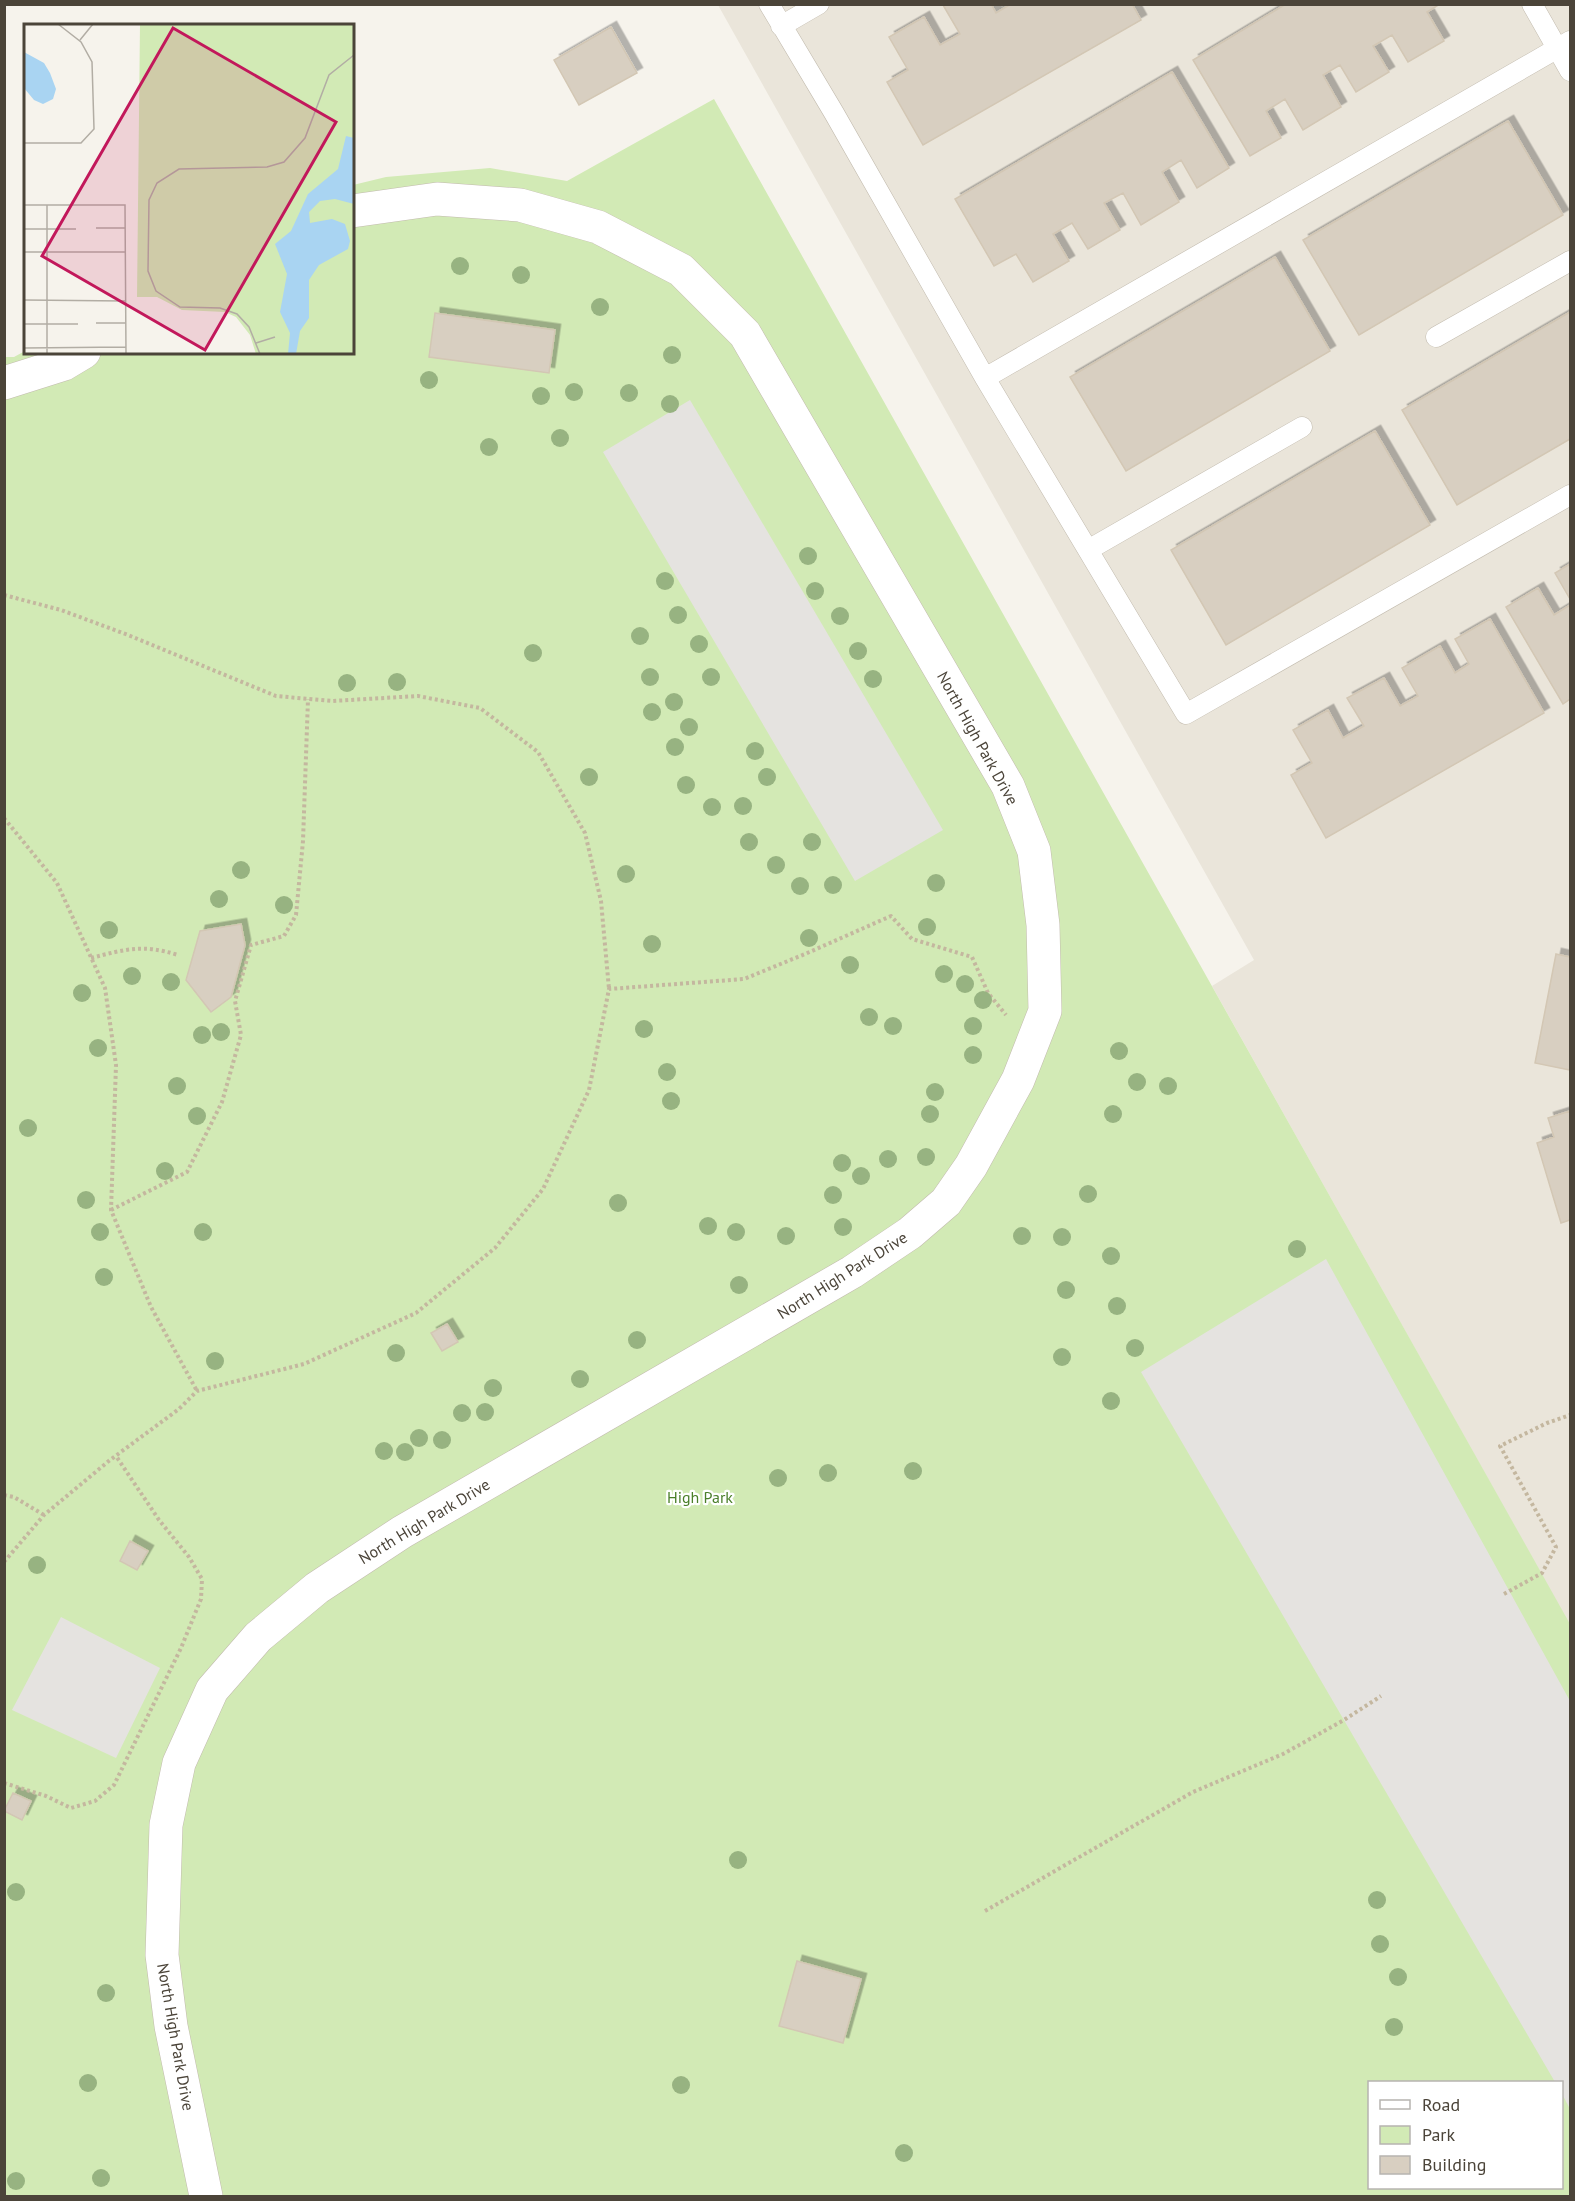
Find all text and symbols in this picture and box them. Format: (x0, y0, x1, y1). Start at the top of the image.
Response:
inset map (24, 24, 354, 354)
street label: North High Park Drive (933, 668, 1023, 808)
street label: North High Park Drive (773, 1227, 911, 1323)
street label: North High Park Drive (355, 1474, 493, 1568)
park label: High Park (667, 1487, 733, 1507)
street label: North High Park Drive (153, 1962, 199, 2112)
legend (1368, 2081, 1563, 2189)
text: Road (1422, 2093, 1460, 2116)
text: Park (1422, 2123, 1455, 2146)
text: Building (1422, 2153, 1486, 2176)

